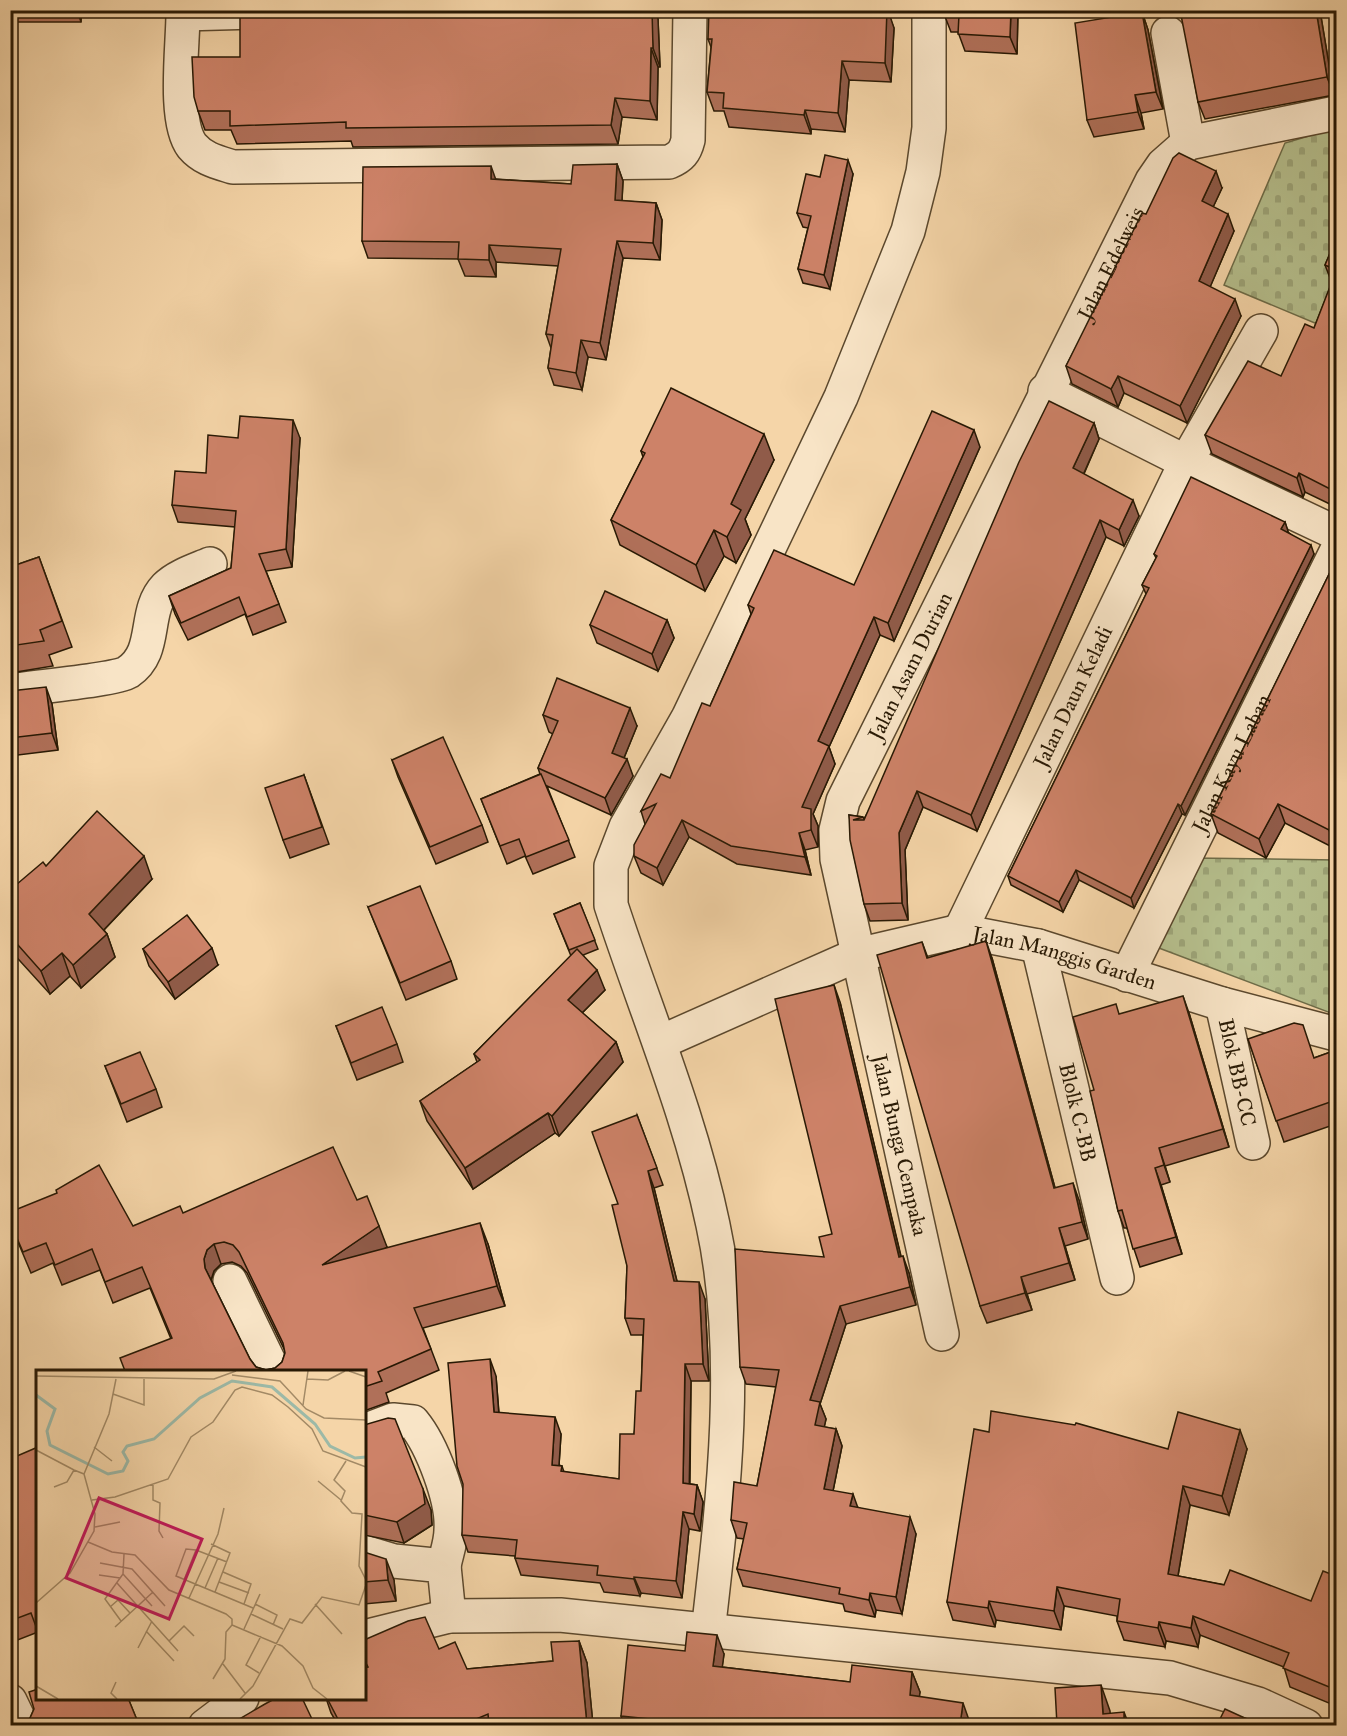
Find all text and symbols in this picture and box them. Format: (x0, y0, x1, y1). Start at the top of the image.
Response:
street label: Jalan Edelweis (1071, 203, 1150, 326)
street label: Jalan Asam Durian (862, 588, 958, 746)
street label: Jalan Daun Keladi (1027, 621, 1118, 774)
street label: Jalan Kayu Laban (1185, 690, 1277, 839)
street label: Jalan Manggis Garden (968, 920, 1159, 995)
street label: Blok BB-CC (1213, 1016, 1262, 1129)
street label: Jalan Bunga Cempaka (866, 1050, 934, 1238)
street label: Blolk C-BB (1053, 1060, 1102, 1164)
inset map (36, 1370, 366, 1700)

